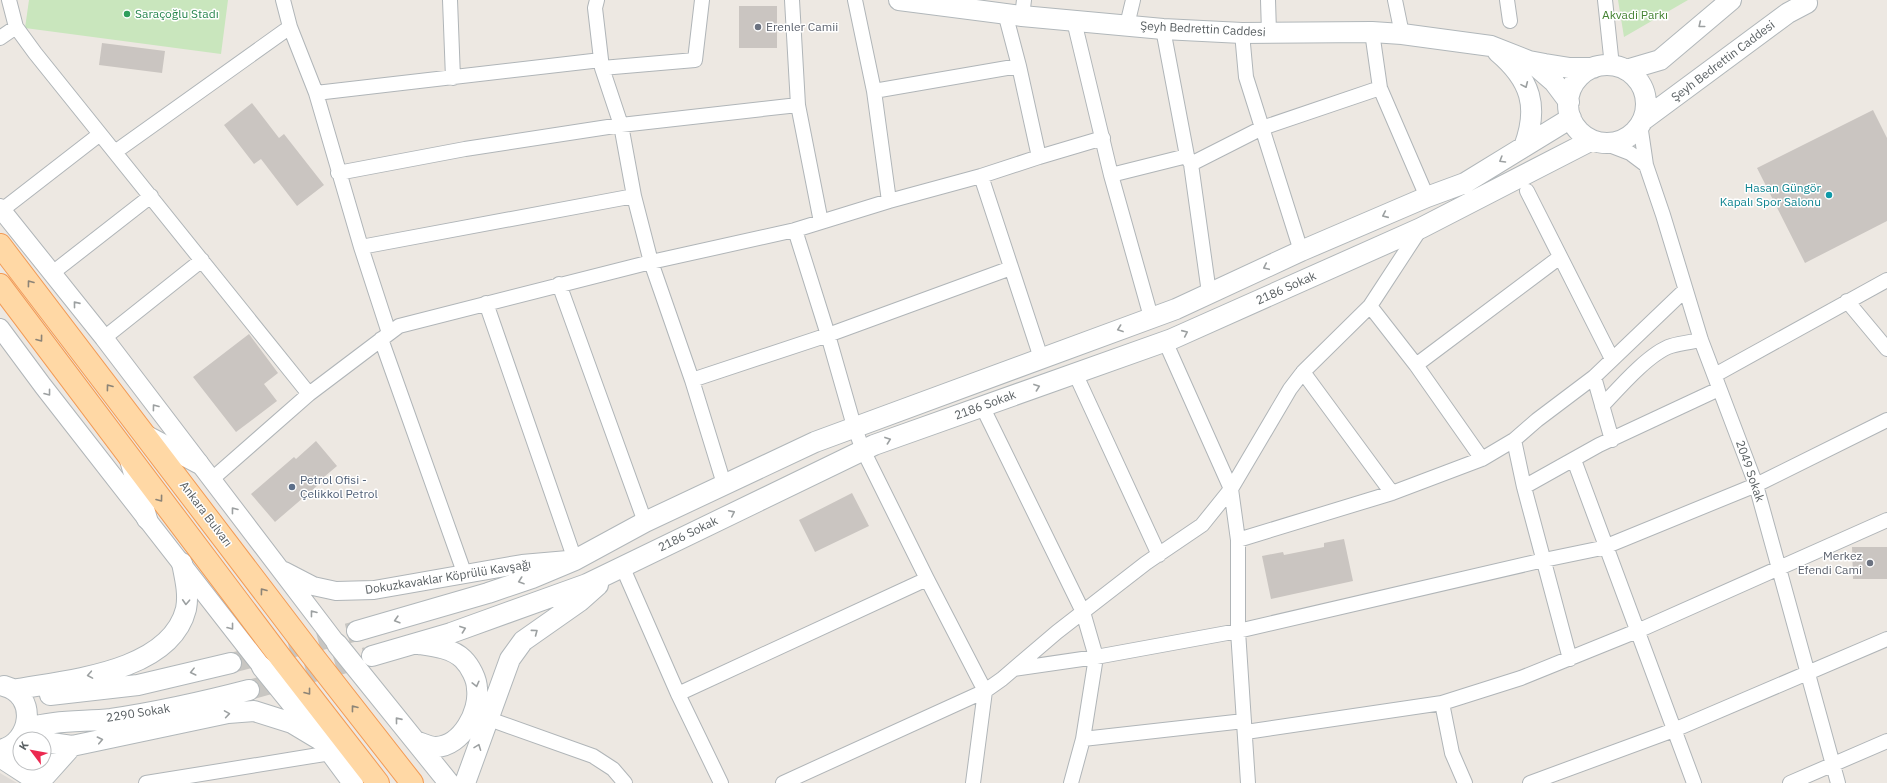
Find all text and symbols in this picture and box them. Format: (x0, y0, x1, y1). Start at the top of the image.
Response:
place label: Saraçoğlu Stadı (135, 6, 219, 21)
park label: Akvadi Parkı (1602, 7, 1668, 22)
marker: Saraçoğlu Stadı (122, 9, 132, 19)
street label: Şeyh Bedrettin Caddesi (1668, 17, 1777, 104)
street label: Şeyh Bedrettin Caddesi (1140, 18, 1266, 39)
place label: Erenler Camii (766, 19, 838, 34)
one-way arrow (1698, 20, 1706, 27)
marker: Erenler Camii (753, 22, 763, 32)
one-way arrow (1520, 81, 1528, 88)
one-way arrow (1499, 155, 1506, 163)
place label: Hasan Güngör Kapalı Spor Salonu (1720, 180, 1822, 209)
marker: Hasan Güngör Kapalı Spor Salonu (1824, 190, 1834, 200)
one-way arrow (1381, 210, 1389, 218)
one-way arrow (1263, 262, 1270, 270)
street label: 2186 Sokak (1253, 267, 1319, 307)
one-way arrow (27, 281, 34, 288)
one-way arrow (73, 301, 80, 308)
one-way arrow (1117, 324, 1124, 332)
one-way arrow (1181, 330, 1189, 338)
one-way arrow (35, 334, 42, 341)
one-way arrow (1033, 383, 1040, 391)
one-way arrow (107, 384, 114, 391)
street label: 2186 Sokak (952, 386, 1018, 423)
one-way arrow (43, 388, 50, 395)
one-way arrow (153, 404, 160, 411)
one-way arrow (885, 436, 892, 445)
street label: 2049 Sokak (1733, 438, 1768, 504)
place label: Petrol Ofisi - Çelikkol Petrol (300, 472, 378, 501)
street label: Ankara Bulvarı (177, 478, 236, 549)
marker: Petrol Ofisi - Çelikkol Petrol (287, 482, 297, 492)
one-way arrow (156, 494, 163, 501)
one-way arrow (232, 508, 239, 515)
one-way arrow (728, 510, 736, 517)
street label: 2186 Sokak (656, 512, 721, 554)
place label: Merkez Efendi Cami (1798, 548, 1862, 577)
street label: Dokuzkavaklar Köprülü Kavşağı (364, 556, 532, 597)
marker: Merkez Efendi Cami (1865, 558, 1875, 568)
one-way arrow (517, 577, 524, 585)
one-way arrow (261, 588, 268, 595)
one-way arrow (182, 599, 191, 605)
one-way arrow (311, 611, 318, 618)
one-way arrow (393, 615, 400, 623)
one-way arrow (227, 623, 234, 630)
one-way arrow (459, 625, 466, 634)
one-way arrow (530, 630, 537, 637)
one-way arrow (190, 667, 196, 675)
one-way arrow (87, 670, 94, 679)
one-way arrow (471, 680, 479, 687)
one-way arrow (303, 688, 310, 695)
street label: 2290 Sokak (105, 700, 172, 725)
one-way arrow (351, 706, 358, 713)
one-way arrow (224, 710, 230, 719)
one-way arrow (396, 717, 403, 724)
north arrow (12, 731, 52, 771)
one-way arrow (97, 737, 103, 745)
text: K (16, 738, 32, 753)
one-way arrow (474, 743, 482, 750)

